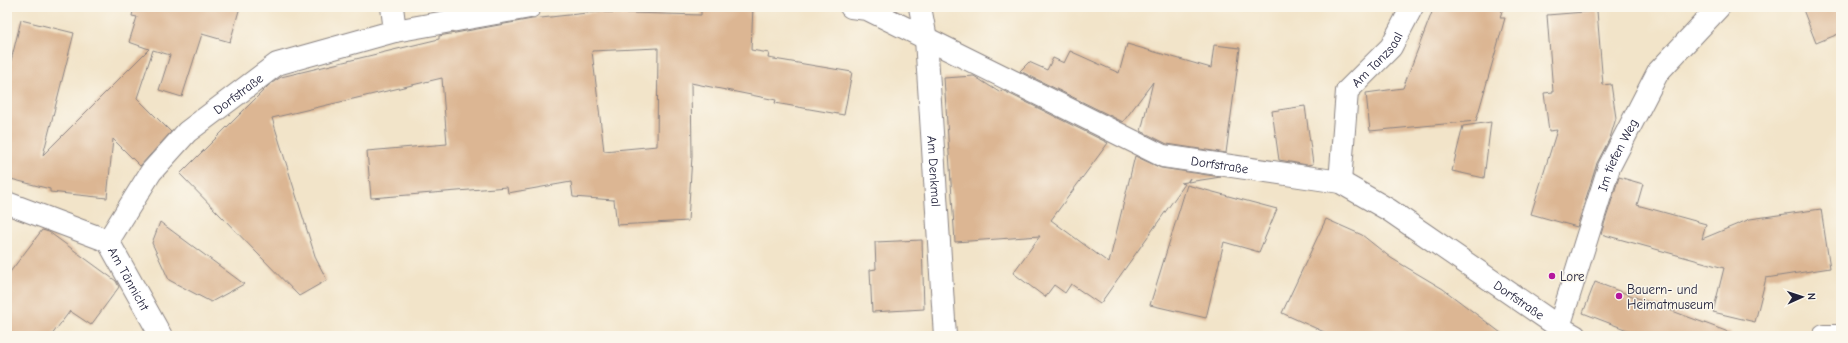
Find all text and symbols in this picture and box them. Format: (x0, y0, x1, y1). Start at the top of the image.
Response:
street label: Am Tanzsaal (1348, 29, 1406, 90)
street label: Dorfstraße (211, 70, 266, 117)
street label: Im tiefen Weg (1595, 116, 1641, 193)
street label: Am Denkmal (924, 135, 944, 207)
street label: Dorfstraße (1190, 153, 1250, 177)
street label: Am Tännicht (105, 244, 153, 314)
place label: Lore (1560, 269, 1585, 284)
marker: Lore (1547, 271, 1557, 281)
street label: Dorfstraße (1491, 277, 1547, 323)
north arrow (1782, 277, 1822, 317)
place label: Bauern- und Heimatmuseum (1627, 282, 1714, 312)
marker: Bauern- und Heimatmuseum (1614, 291, 1624, 301)
text: N (1805, 293, 1818, 300)

